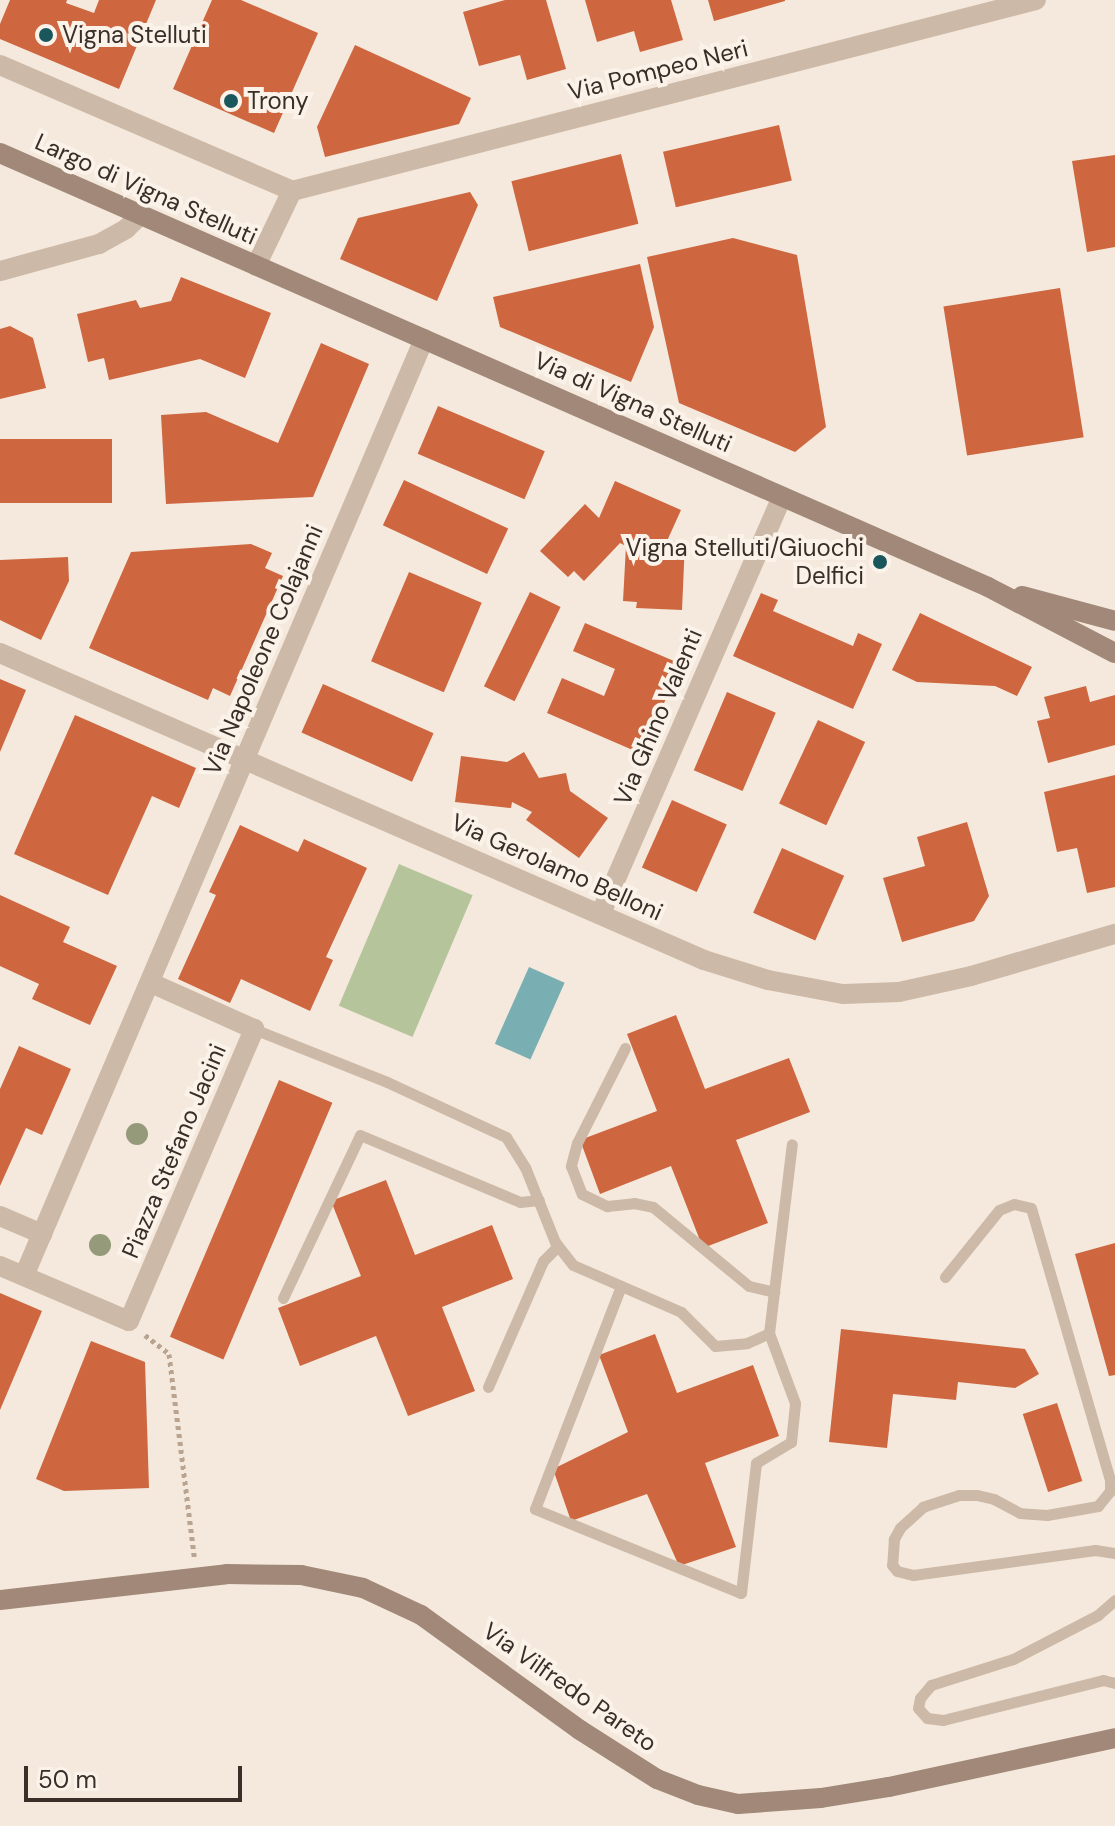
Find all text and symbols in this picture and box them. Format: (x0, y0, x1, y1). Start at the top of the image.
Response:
place label: Vigna Stelluti (62, 21, 207, 49)
marker: Vigna Stelluti (37, 26, 55, 44)
street label: Via Pompeo Neri (565, 34, 751, 106)
place label: Trony (247, 87, 309, 115)
marker: Trony (222, 92, 240, 110)
street label: Largo di Vigna Stelluti (31, 127, 261, 251)
street label: Via di Vigna Stelluti (530, 346, 736, 458)
street label: Via Napoleone Colajanni (197, 520, 329, 780)
place label: Vigna Stelluti/Giuochi Delfici (625, 534, 864, 590)
marker: Vigna Stelluti/Giuochi Delfici (871, 553, 889, 571)
street label: Via Ghino Valenti (608, 624, 708, 810)
street label: Via Gerolamo Belloni (447, 807, 667, 927)
street label: Piazza Stefano Jacini (116, 1040, 232, 1262)
street label: Via Vilfredo Pareto (477, 1616, 663, 1758)
scale bar (28, 1750, 246, 1800)
text: 50 m (38, 1764, 97, 1795)

